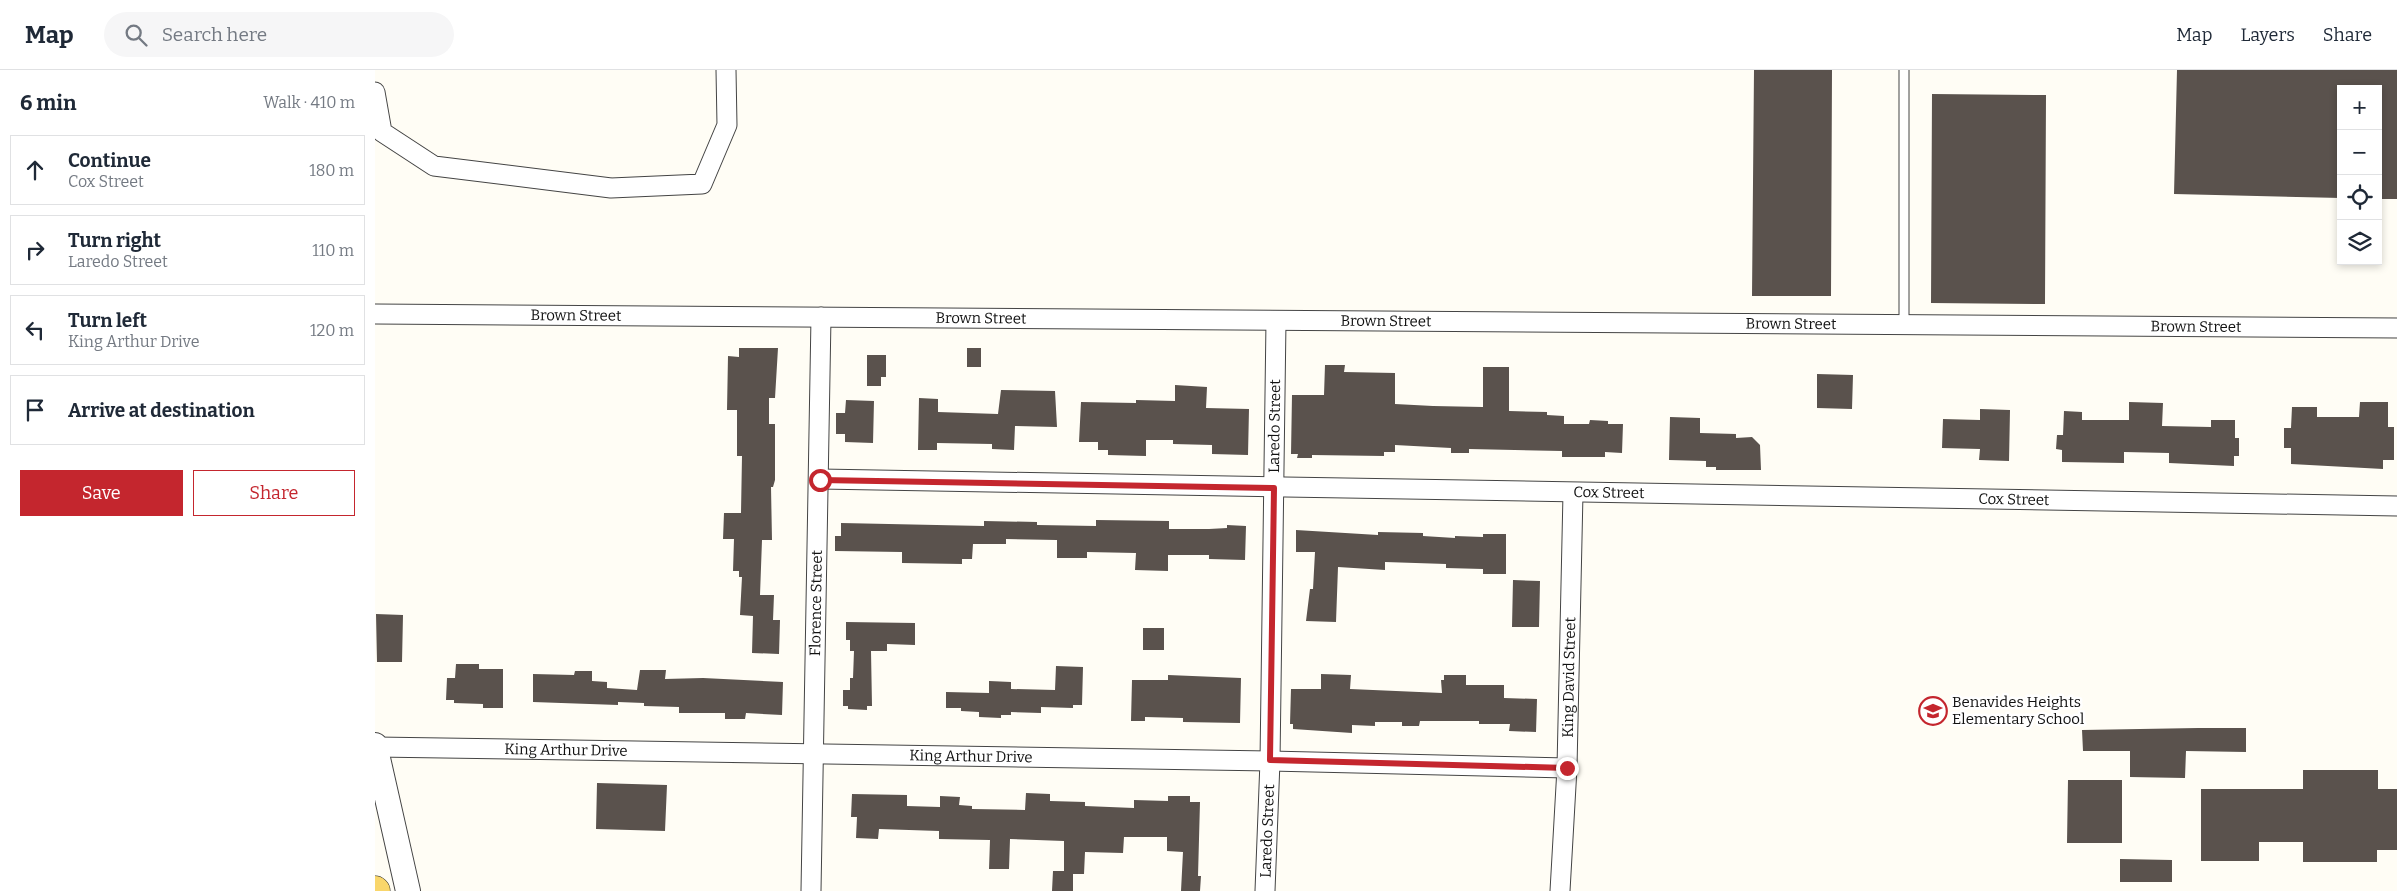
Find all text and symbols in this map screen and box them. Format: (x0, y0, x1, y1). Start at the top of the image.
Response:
search box (104, 12, 454, 57)
text: Map (25, 21, 74, 49)
icon: search (122, 21, 150, 49)
text: Search here (162, 23, 267, 46)
text: Map (2176, 24, 2212, 46)
text: Layers (2240, 24, 2295, 46)
text: Share (2323, 24, 2372, 46)
map controls (2337, 85, 2382, 265)
button: + (2337, 85, 2382, 130)
text: 6 min (20, 90, 76, 116)
text: Walk · 410 m (263, 93, 355, 112)
button: − (2337, 130, 2382, 175)
text: Continue (68, 149, 151, 172)
icon: ahead (21, 156, 49, 184)
text: 180 m (309, 161, 354, 180)
text: Cox Street (68, 172, 144, 191)
button: locate (2337, 175, 2382, 220)
button: layers (2337, 220, 2382, 265)
text: Turn right (68, 229, 161, 252)
icon: right (21, 236, 49, 264)
text: 110 m (312, 241, 354, 260)
text: Laredo Street (68, 252, 168, 271)
street label: Brown Street (531, 306, 622, 325)
text: Turn left (68, 309, 147, 332)
street label: Brown Street (936, 309, 1027, 328)
street label: Brown Street (1340, 312, 1432, 330)
street label: Brown Street (1745, 314, 1837, 333)
icon: left (21, 316, 49, 344)
street label: Brown Street (2150, 317, 2242, 336)
text: 120 m (310, 321, 354, 340)
text: King Arthur Drive (68, 332, 199, 351)
street label: Laredo Street (1265, 379, 1284, 473)
icon: arrive (21, 396, 49, 424)
text: Arrive at destination (68, 399, 255, 422)
route start (809, 469, 832, 492)
button: Save (20, 470, 183, 516)
button: Share (193, 470, 355, 516)
street label: Cox Street (1573, 483, 1645, 502)
street label: Cox Street (1978, 490, 2050, 509)
street label: Florence Street (806, 549, 826, 656)
street label: King David Street (1559, 616, 1579, 738)
place label: Benavides Heights Elementary School (1952, 693, 2084, 728)
school or university icon: Benavides Heights Elementary School (1918, 696, 1948, 726)
street label: King Arthur Drive (504, 740, 628, 760)
street label: King Arthur Drive (909, 746, 1033, 766)
route end (1556, 757, 1579, 780)
street label: Laredo Street (1257, 783, 1278, 878)

